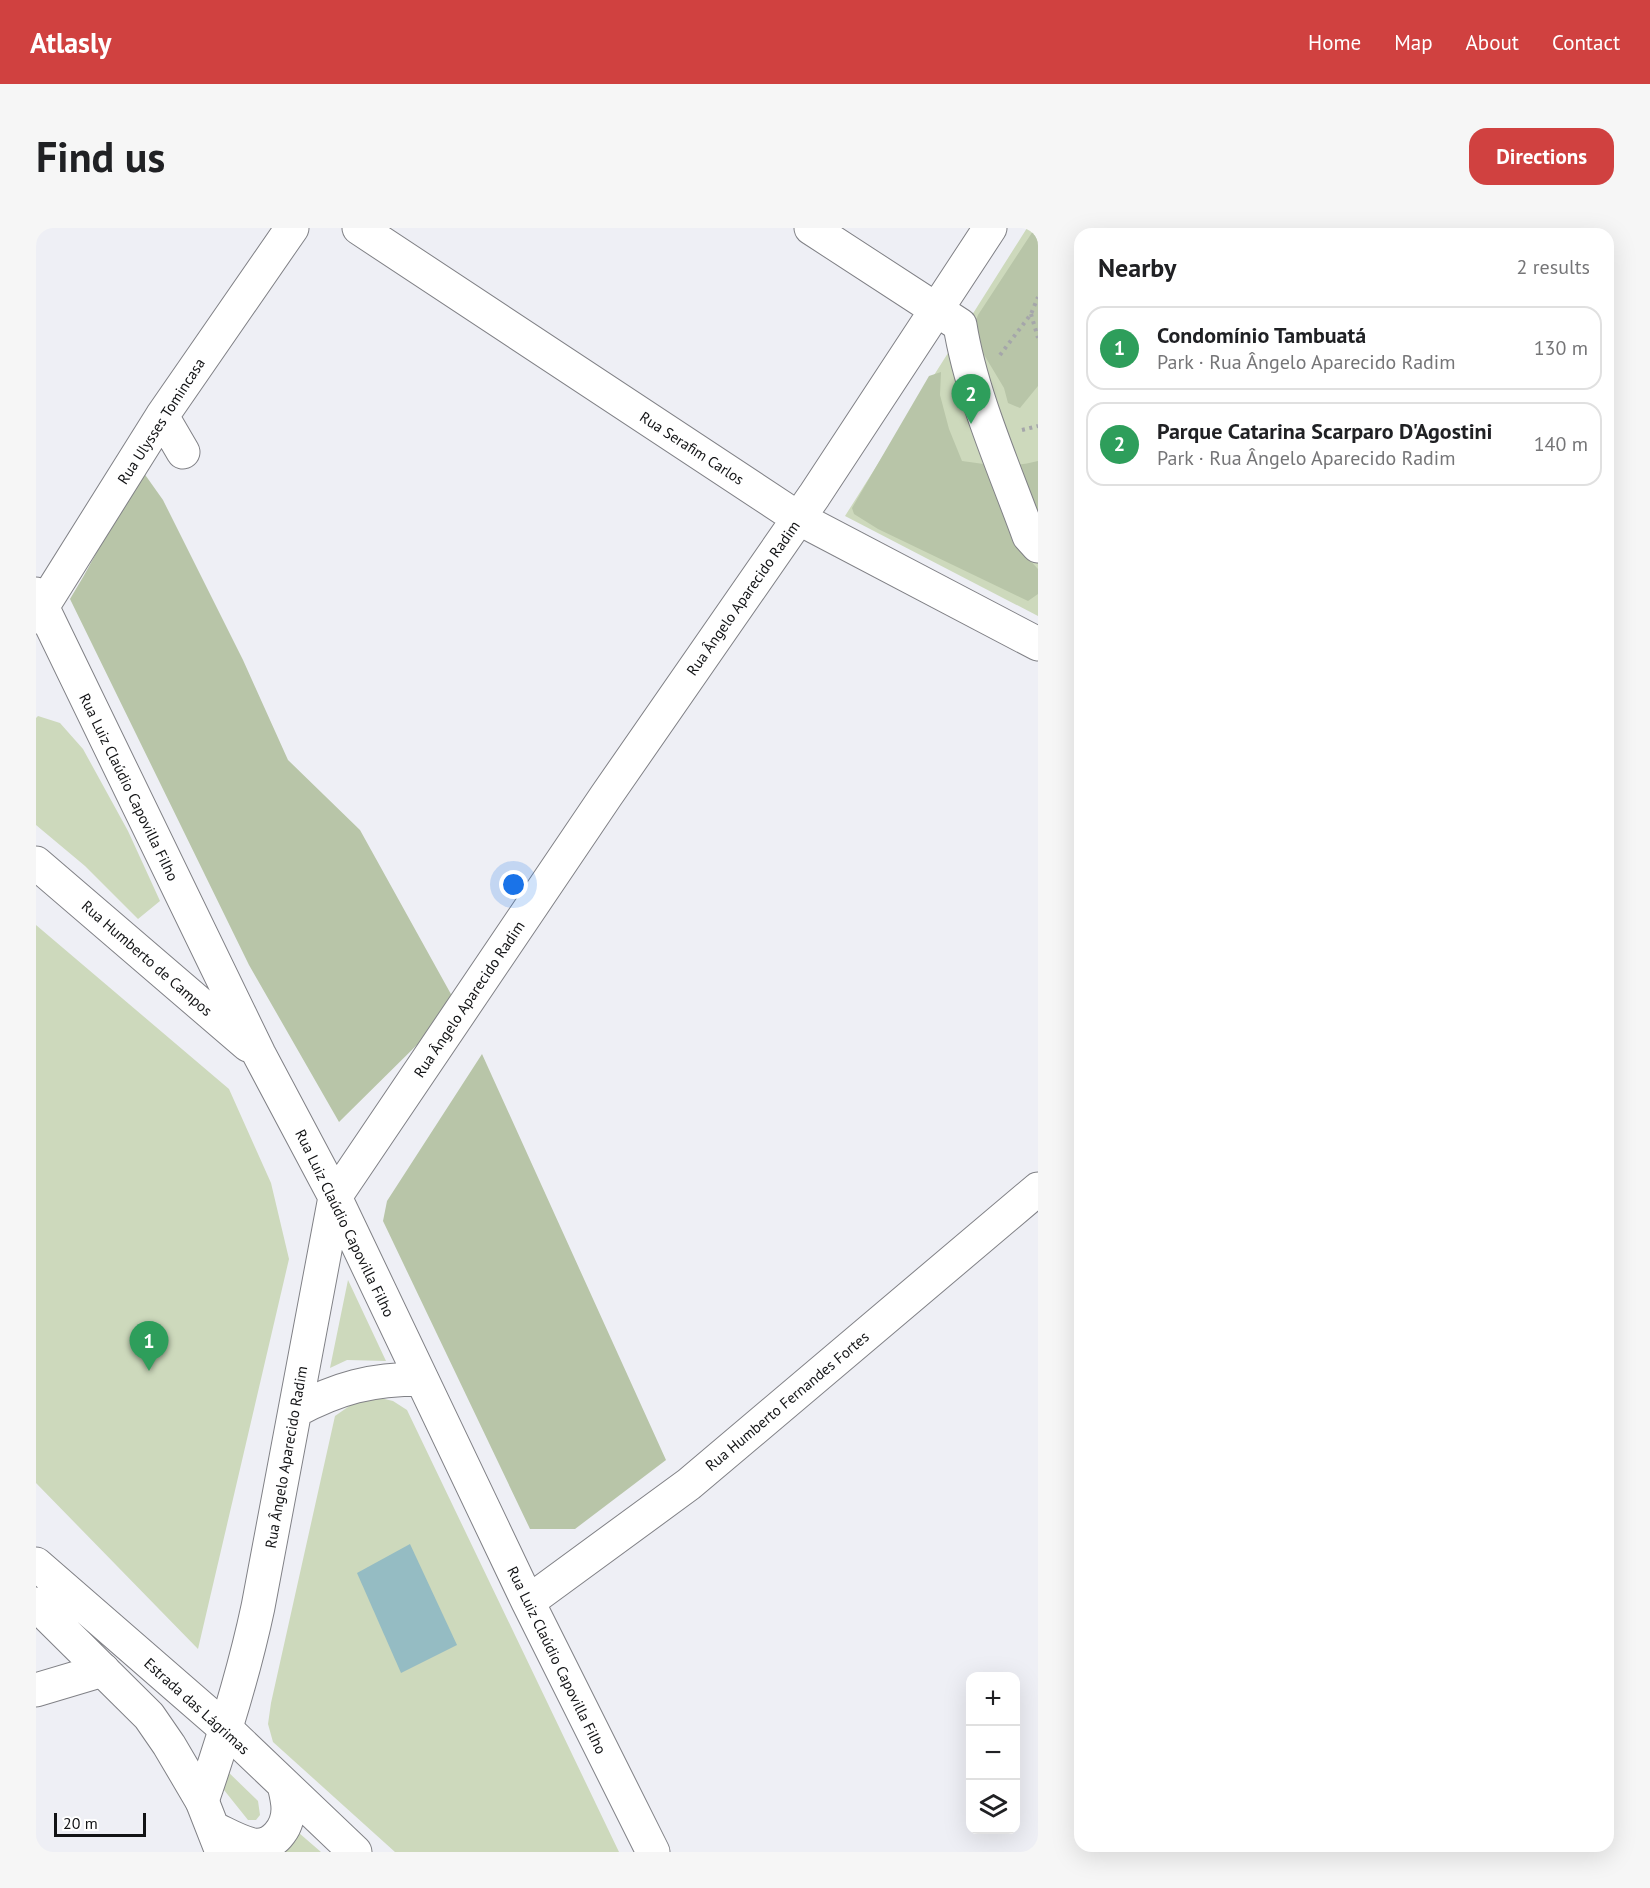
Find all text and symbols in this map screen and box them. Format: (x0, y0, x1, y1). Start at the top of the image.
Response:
text: Atlasly (30, 24, 112, 61)
text: Home (1308, 29, 1361, 56)
text: Map (1394, 29, 1433, 56)
text: About (1466, 29, 1519, 56)
text: Contact (1552, 29, 1620, 56)
button: Directions (1469, 128, 1614, 185)
text: Find us (36, 129, 165, 184)
text: Nearby (1098, 251, 1176, 284)
text: 2 results (1517, 254, 1590, 280)
text: Condomínio Tambuatá (1157, 321, 1366, 349)
text: 1 (1114, 335, 1125, 361)
text: 130 m (1534, 335, 1588, 361)
text: Park · Rua Ângelo Aparecido Radim (1157, 349, 1455, 375)
street label: Rua Ulysses Tomincasa (113, 354, 209, 488)
pin: 2 (952, 374, 990, 424)
street label: Rua Serafim Carlos (636, 407, 748, 489)
text: Parque Catarina Scarparo D'Agostini (1157, 417, 1492, 445)
text: 2 (1114, 431, 1125, 457)
text: 140 m (1534, 431, 1588, 457)
text: Park · Rua Ângelo Aparecido Radim (1157, 445, 1455, 471)
street label: Rua Ângelo Aparecido Radim (682, 517, 804, 679)
street label: Rua Luiz Claúdio Capovilla Filho (75, 690, 183, 884)
your location (499, 870, 528, 899)
street label: Rua Humberto de Campos (78, 896, 216, 1020)
street label: Rua Ângelo Aparecido Radim (409, 917, 529, 1081)
street label: Rua Luiz Claúdio Capovilla Filho (291, 1126, 399, 1320)
pin: 1 (130, 1322, 168, 1371)
street label: Rua Humberto Fernandes Fortes (701, 1327, 873, 1475)
street label: Rua Ângelo Aparecido Radim (261, 1364, 311, 1550)
street label: Rua Luiz Claúdio Capovilla Filho (503, 1563, 611, 1757)
street label: Estrada das Lágrimas (140, 1654, 254, 1758)
map controls (966, 1672, 1020, 1834)
button: + (966, 1672, 1020, 1726)
button: − (966, 1726, 1020, 1780)
button: layers (966, 1780, 1020, 1834)
scale bar (54, 1810, 146, 1838)
text: 20 m (63, 1813, 98, 1833)

